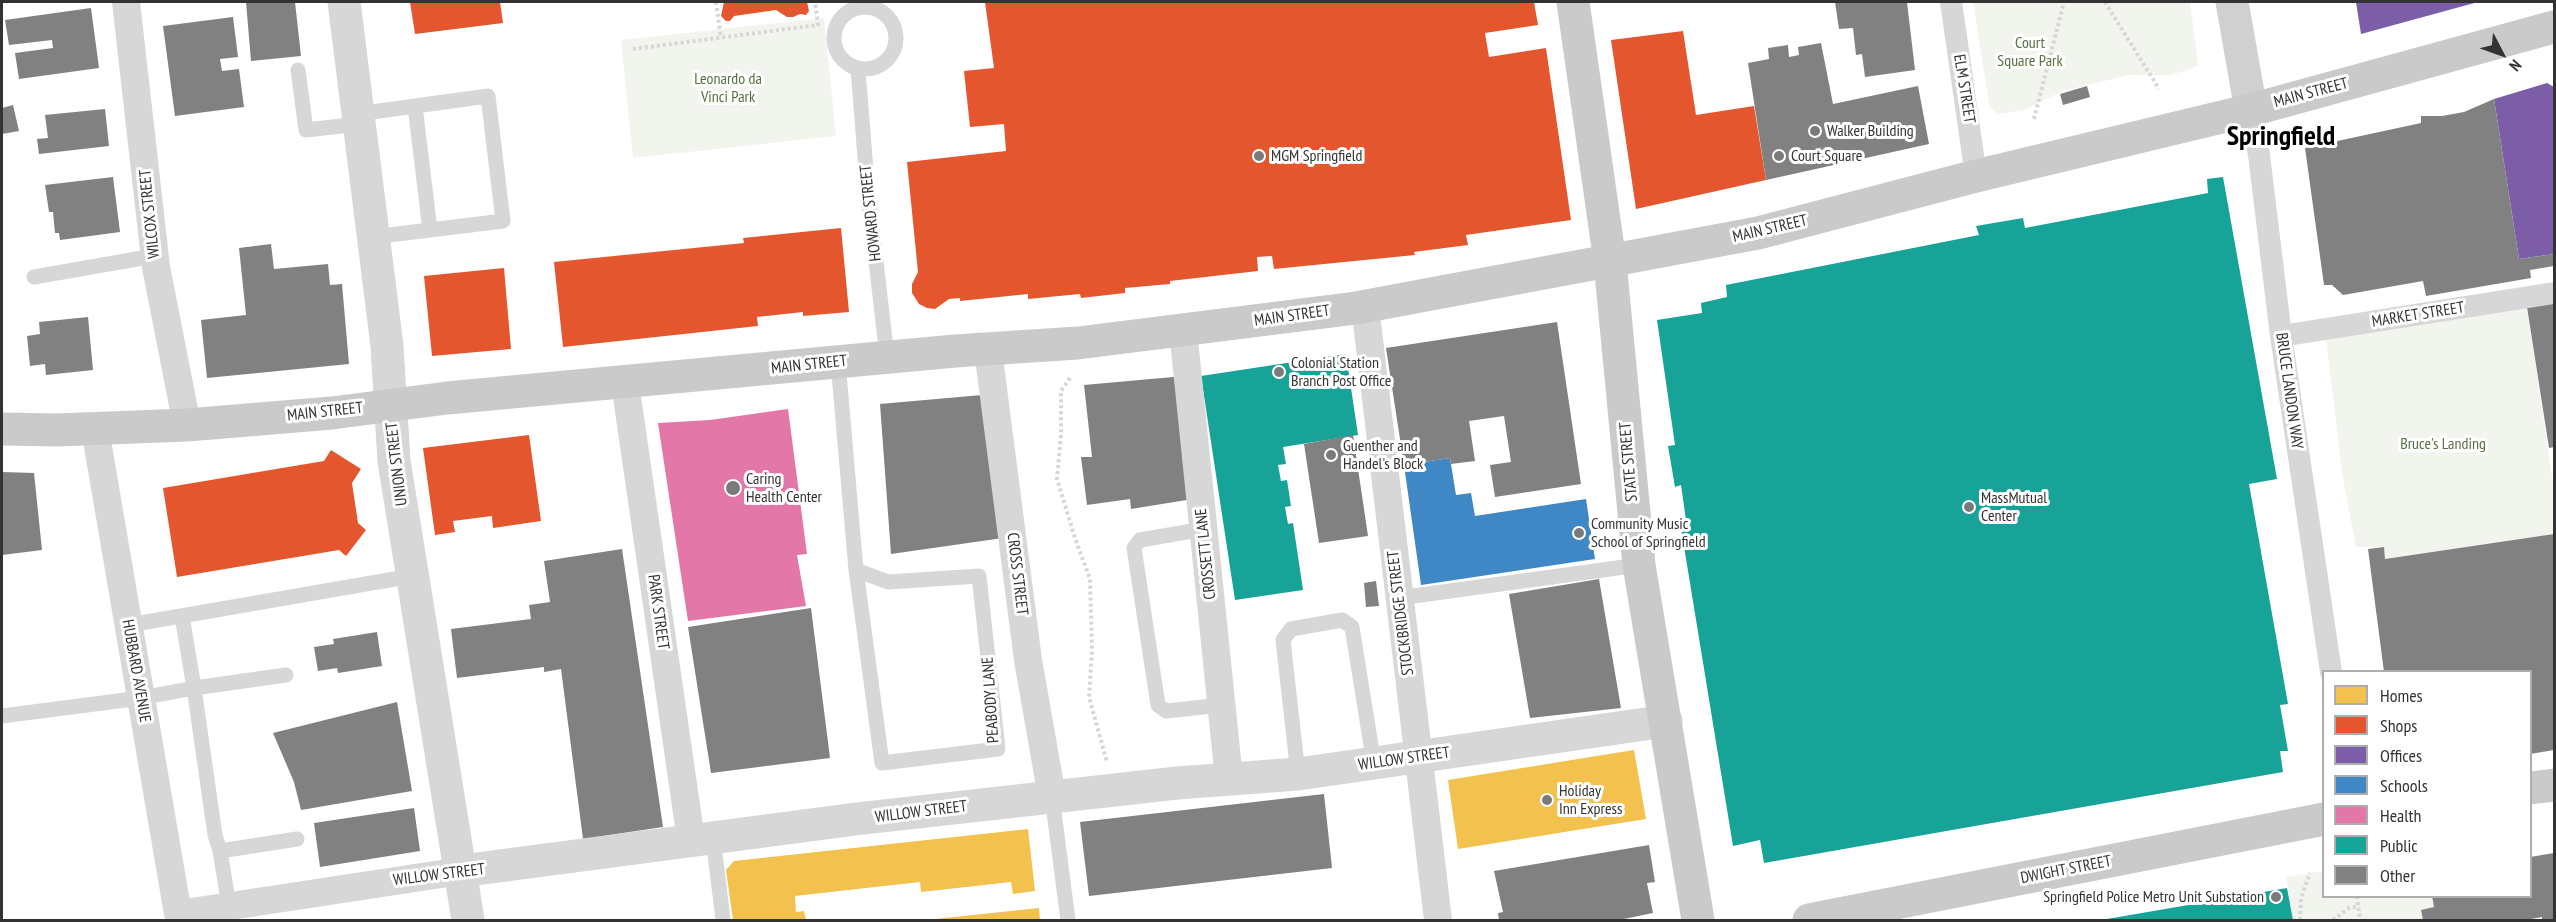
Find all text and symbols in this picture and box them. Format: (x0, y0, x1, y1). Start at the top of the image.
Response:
north arrow (2472, 24, 2532, 84)
park label: Court Square Park (1997, 33, 2063, 71)
street label: ELM STREET (1949, 53, 1979, 125)
text: N (2505, 56, 2526, 76)
park label: Leonardo da Vinci Park (694, 69, 762, 107)
street label: MAIN STREET (2272, 74, 2350, 112)
district label: Springfield (2227, 120, 2335, 154)
place label: Walker Building (1827, 121, 1914, 141)
marker: Walker Building (1808, 124, 1822, 138)
place label: MGM Springfield (1271, 146, 1363, 166)
place label: Court Square (1791, 146, 1862, 166)
marker: MGM Springfield (1252, 149, 1266, 163)
marker: Court Square (1772, 149, 1786, 163)
street label: HOWARD STREET (856, 164, 886, 262)
street label: WILCOX STREET (136, 168, 164, 260)
street label: MAIN STREET (1731, 211, 1809, 247)
street label: MARKET STREET (2370, 298, 2466, 332)
street label: MAIN STREET (1253, 301, 1331, 331)
street label: BRUCE LANDON WAY (2271, 331, 2307, 451)
street label: MAIN STREET (770, 351, 848, 379)
place label: Colonial Station Branch Post Office (1291, 353, 1391, 391)
marker: Colonial Station Branch Post Office (1272, 365, 1286, 379)
street label: MAIN STREET (286, 398, 364, 426)
street label: UNION STREET (382, 421, 412, 507)
street label: STATE STREET (1616, 421, 1642, 503)
park label: Bruce's Landing (2400, 434, 2486, 454)
place label: Guenther and Handel's Block (1343, 436, 1423, 474)
marker: Guenther and Handel's Block (1324, 448, 1338, 462)
place label: Caring Health Center (746, 469, 822, 507)
marker: Caring Health Center (724, 479, 742, 497)
place label: MassMutual Center (1981, 488, 2047, 526)
marker: MassMutual Center (1962, 500, 1976, 514)
street label: CROSSETT LANE (1192, 507, 1220, 601)
place label: Community Music School of Springfield (1591, 514, 1706, 552)
marker: Community Music School of Springfield (1572, 526, 1586, 540)
street label: CROSS STREET (1002, 532, 1032, 616)
street label: STOCKBRIDGE STREET (1384, 550, 1418, 676)
street label: PARK STREET (643, 573, 673, 651)
street label: HUBBARD AVENUE (118, 618, 154, 724)
street label: PEABODY LANE (978, 656, 1004, 744)
legend (2322, 670, 2532, 898)
text: Homes (2380, 684, 2423, 707)
text: Shops (2380, 714, 2417, 737)
street label: WILLOW STREET (1357, 743, 1451, 775)
text: Offices (2380, 744, 2422, 767)
text: Schools (2380, 774, 2428, 797)
place label: Holiday Inn Express (1559, 781, 1622, 819)
marker: Holiday Inn Express (1540, 793, 1554, 807)
street label: WILLOW STREET (874, 797, 968, 827)
text: Health (2380, 804, 2421, 827)
text: Public (2380, 834, 2418, 857)
street label: DWIGHT STREET (2019, 852, 2113, 888)
street label: WILLOW STREET (392, 860, 486, 890)
text: Other (2380, 864, 2415, 887)
place label: Springfield Police Metro Unit Substation (2043, 887, 2264, 907)
marker: Springfield Police Metro Unit Substation (2269, 890, 2283, 904)

